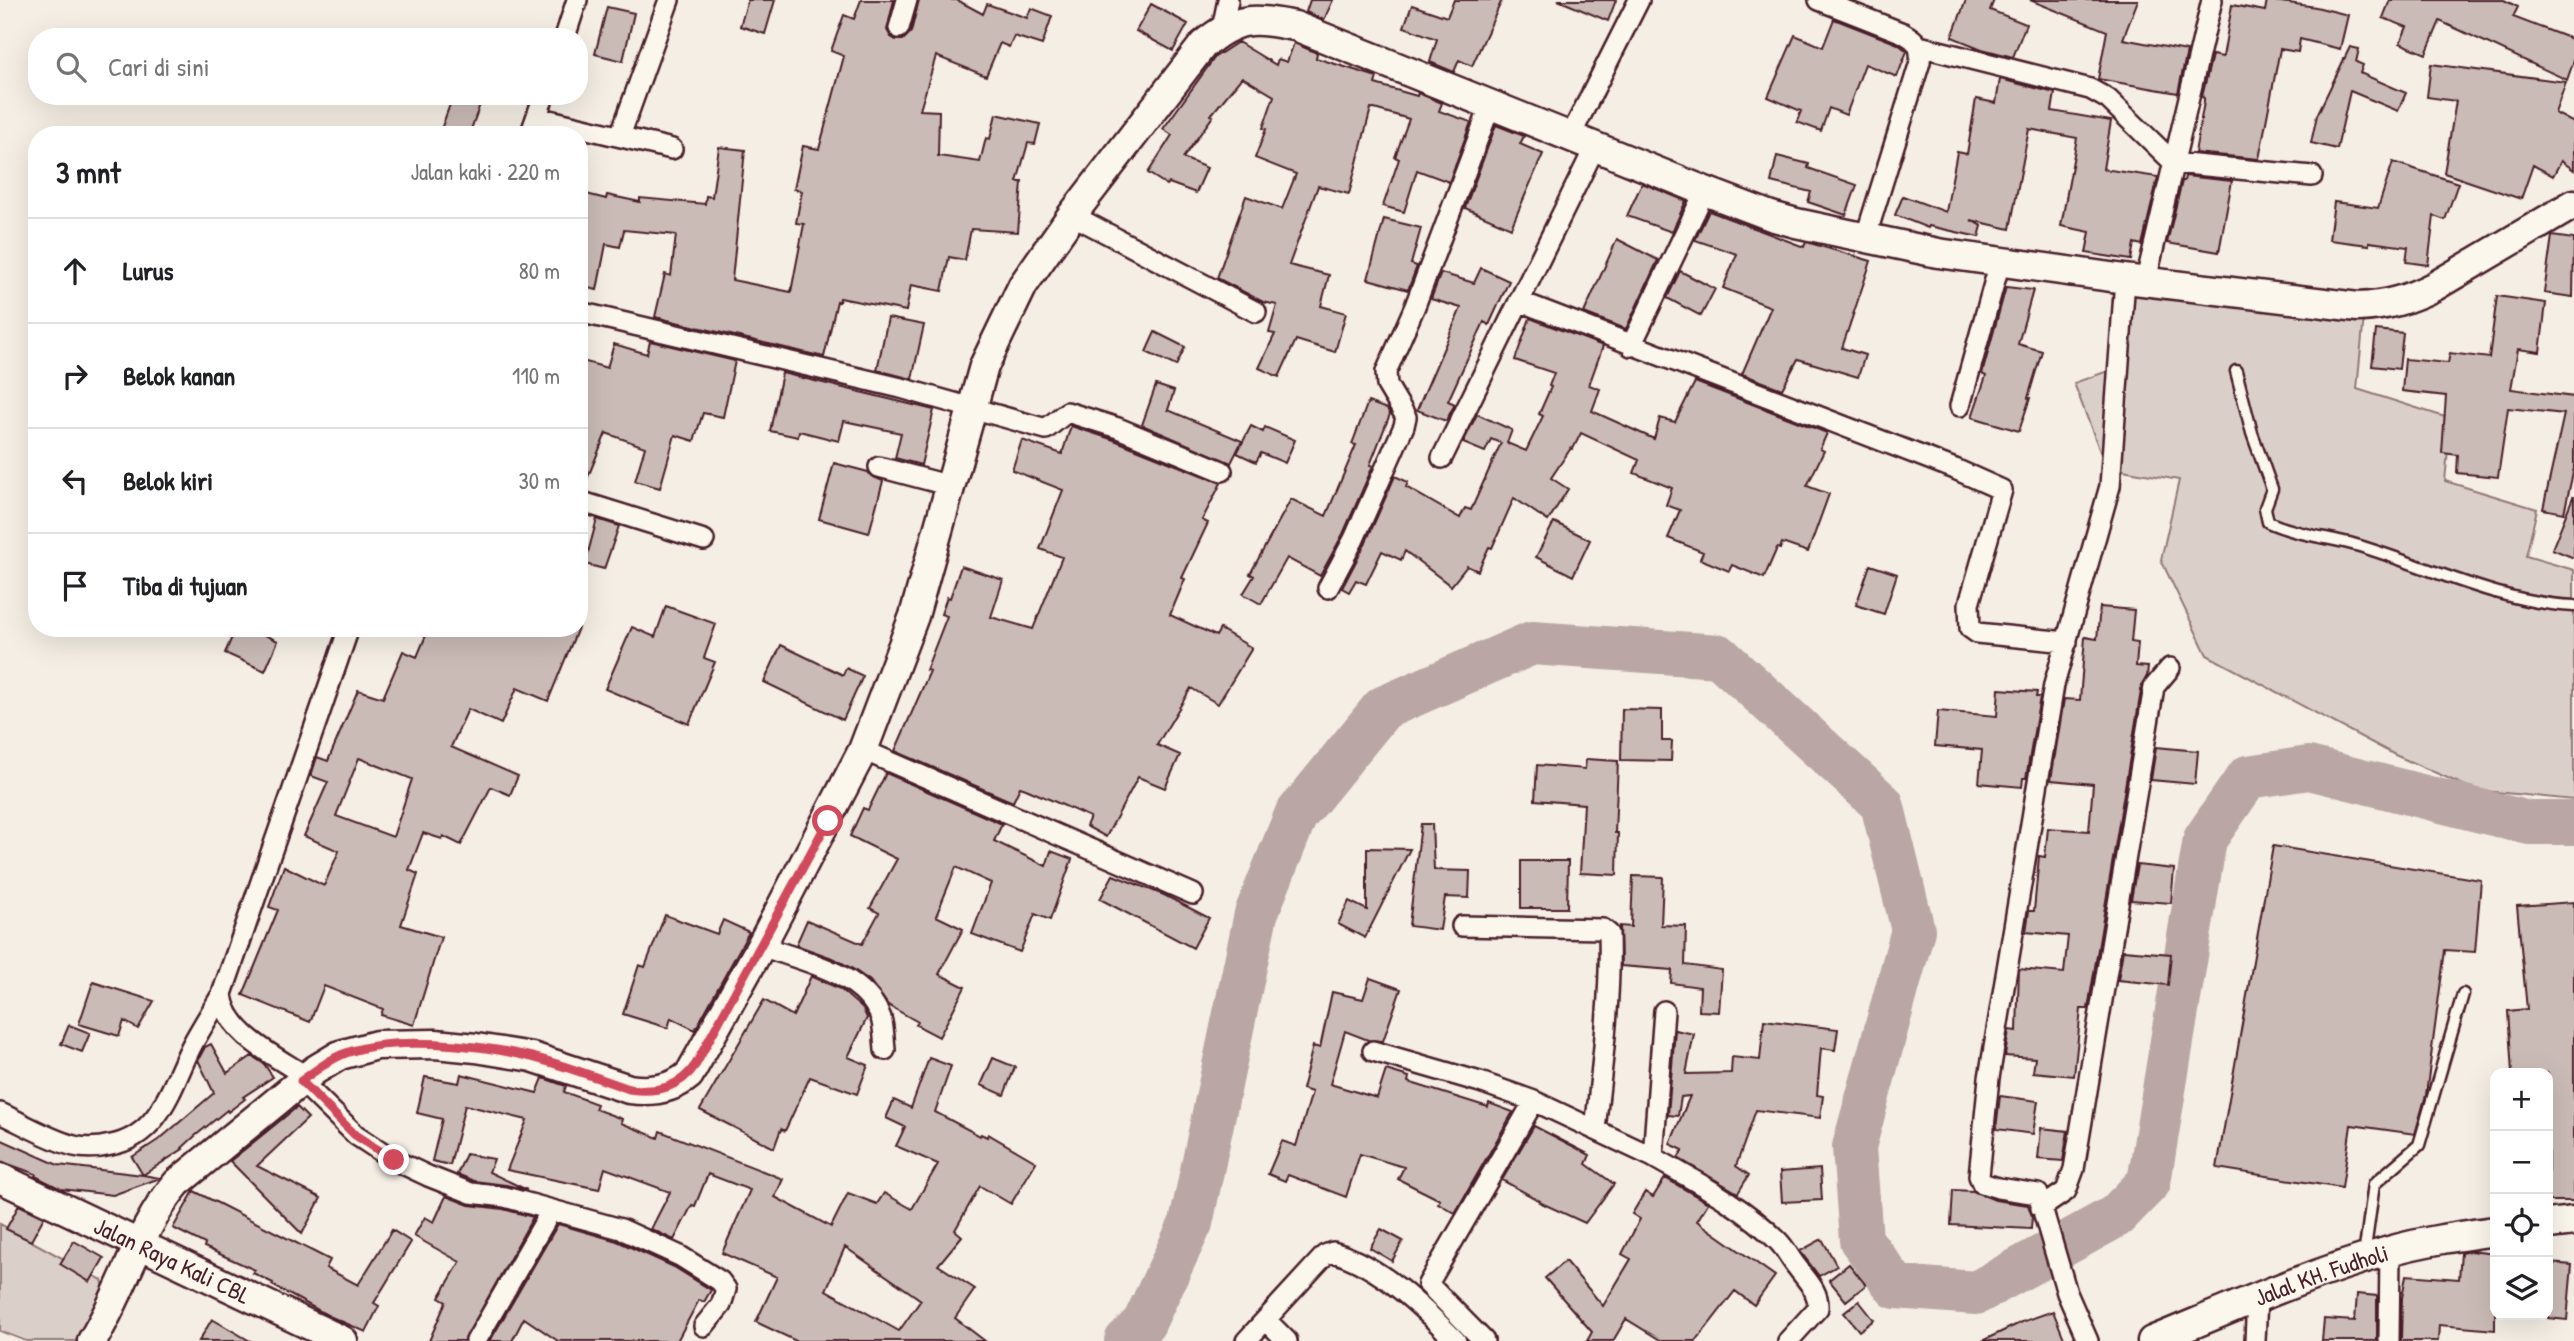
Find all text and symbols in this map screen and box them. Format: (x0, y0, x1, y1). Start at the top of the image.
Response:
search box (28, 28, 588, 105)
icon: search (52, 48, 90, 86)
text: Cari di sini (108, 49, 210, 84)
text: 3 mnt (56, 152, 121, 192)
text: Jalan kaki · 220 m (410, 156, 560, 187)
icon: ahead (56, 252, 94, 290)
text: Lurus (123, 253, 174, 288)
text: 80 m (519, 255, 560, 286)
icon: right (56, 357, 94, 395)
text: Belok kanan (123, 358, 235, 393)
text: 110 m (512, 360, 560, 391)
icon: left (56, 462, 94, 500)
text: Belok kiri (123, 463, 213, 498)
text: 30 m (518, 465, 560, 496)
icon: arrive (56, 567, 94, 605)
text: Tiba di tujuan (123, 568, 248, 603)
route start (812, 805, 843, 836)
map controls (2490, 1068, 2553, 1320)
button: + (2490, 1068, 2553, 1131)
button: − (2490, 1131, 2553, 1194)
route end (378, 1144, 409, 1175)
button: locate (2490, 1194, 2553, 1257)
street label: Jalan Raya Kali CBL (89, 1209, 256, 1311)
street label: Jalal KH. Fudholi (2249, 1236, 2392, 1313)
button: layers (2490, 1257, 2553, 1320)

